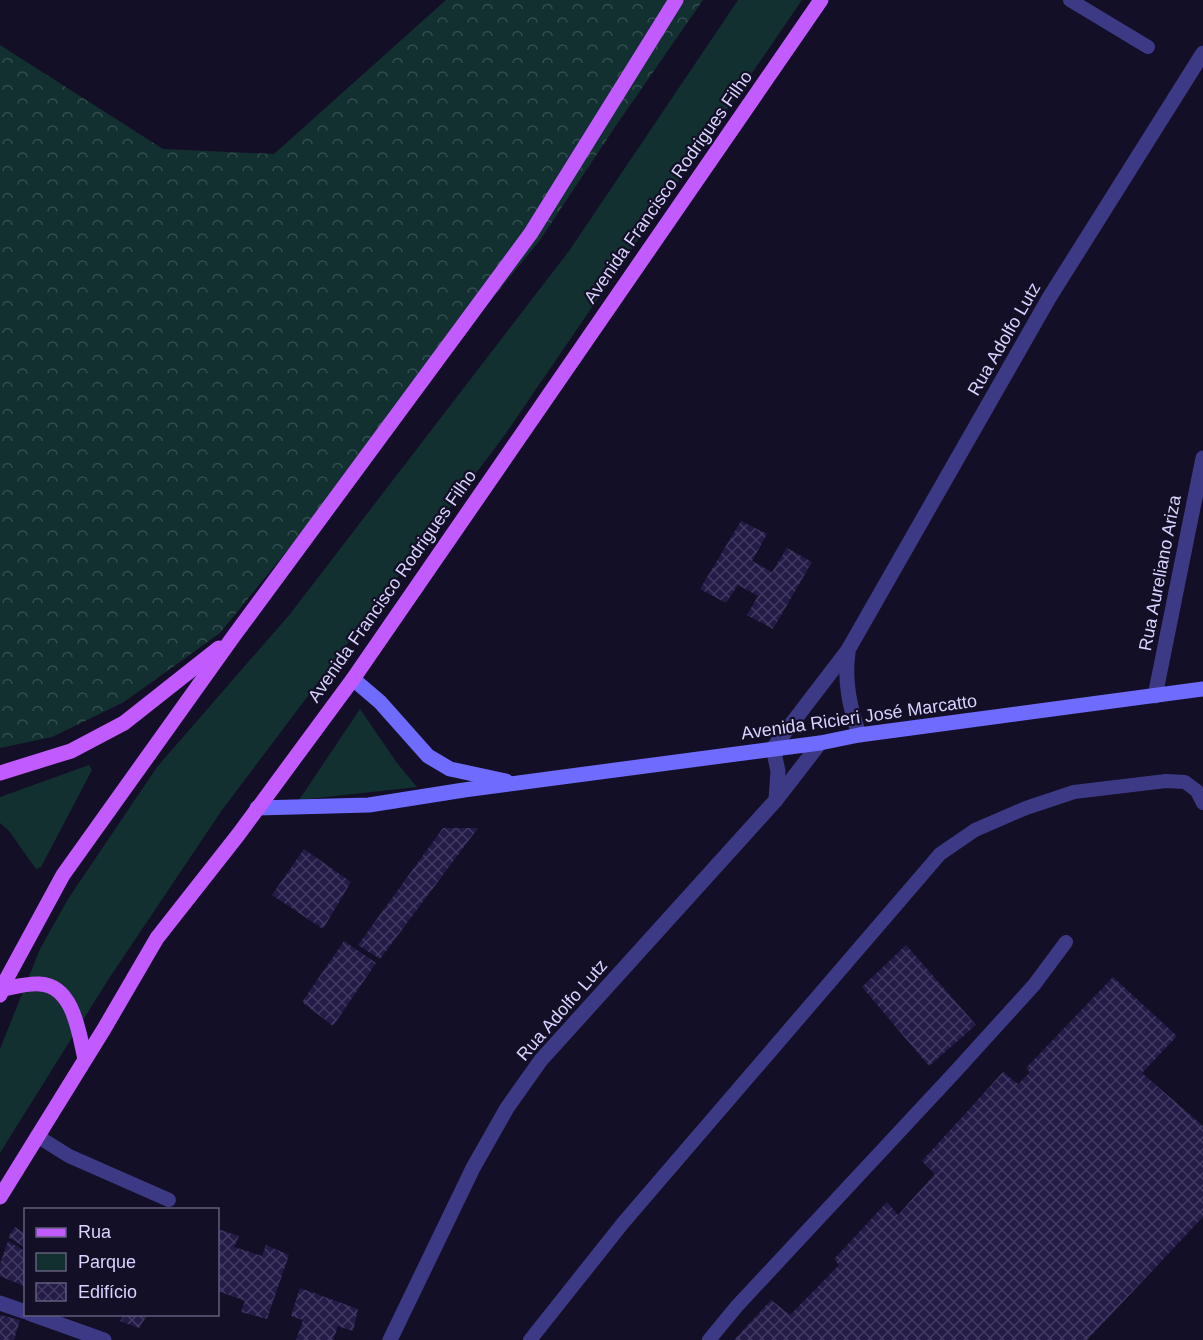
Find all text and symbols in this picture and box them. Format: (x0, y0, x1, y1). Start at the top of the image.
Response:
street label: Avenida Francisco Rodrigues Filho (580, 67, 756, 307)
street label: Rua Adolfo Lutz (964, 279, 1044, 399)
street label: Avenida Francisco Rodrigues Filho (304, 466, 480, 706)
street label: Rua Aureliano Ariza (1135, 493, 1185, 653)
street label: Avenida Ricieri José Marcatto (740, 691, 978, 743)
street label: Rua Adolfo Lutz (513, 955, 611, 1065)
legend (24, 1208, 219, 1316)
text: Rua (78, 1222, 112, 1242)
text: Parque (78, 1252, 136, 1272)
text: Edifício (78, 1282, 137, 1302)

